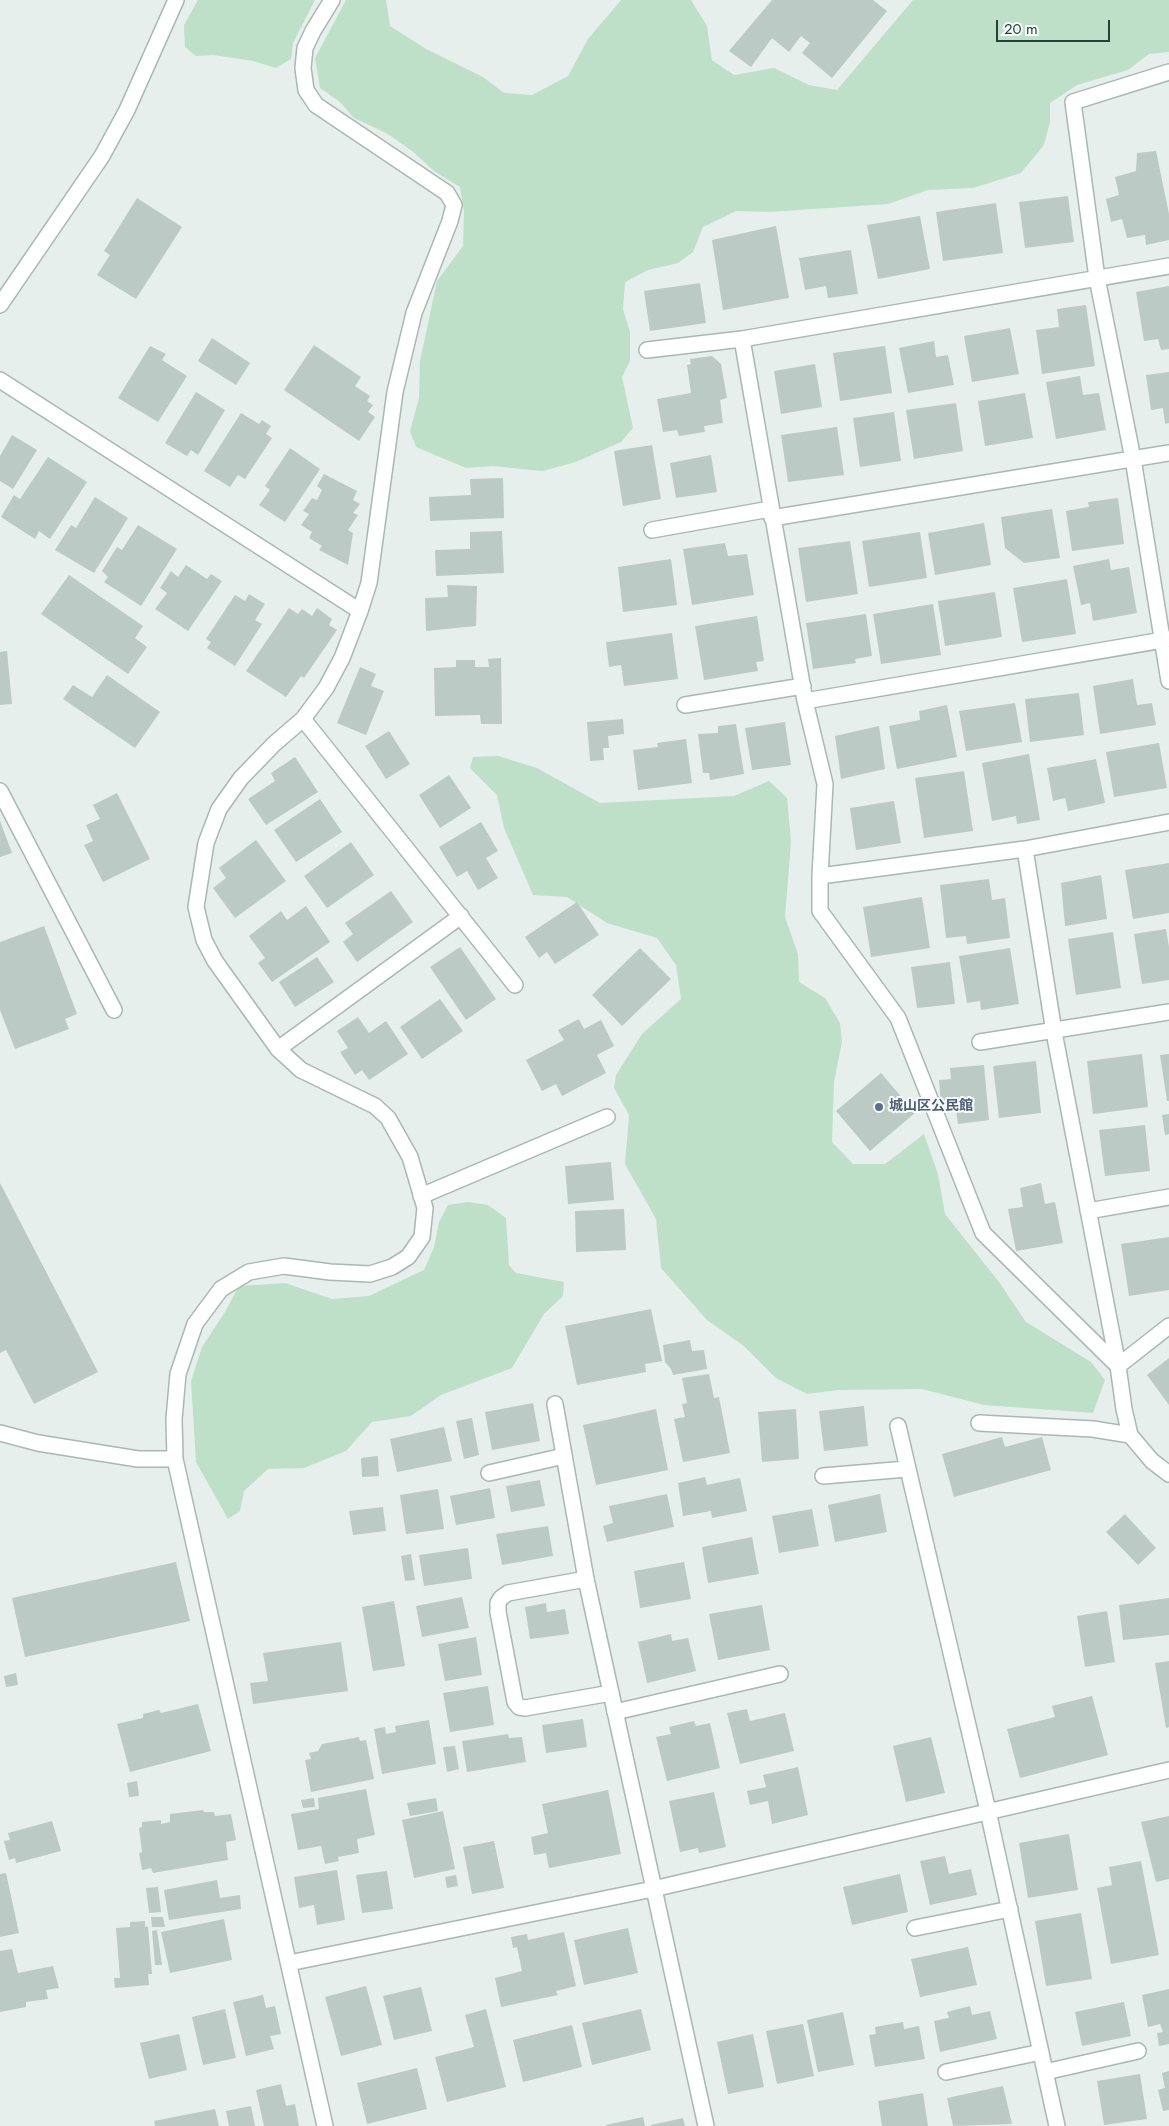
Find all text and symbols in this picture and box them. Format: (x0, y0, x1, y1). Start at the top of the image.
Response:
scale bar (999, 10, 1113, 42)
text: 20 m (1004, 18, 1038, 40)
place label: 城山区公民館 (889, 1099, 973, 1115)
marker: 城山区公民館 (873, 1101, 885, 1113)

